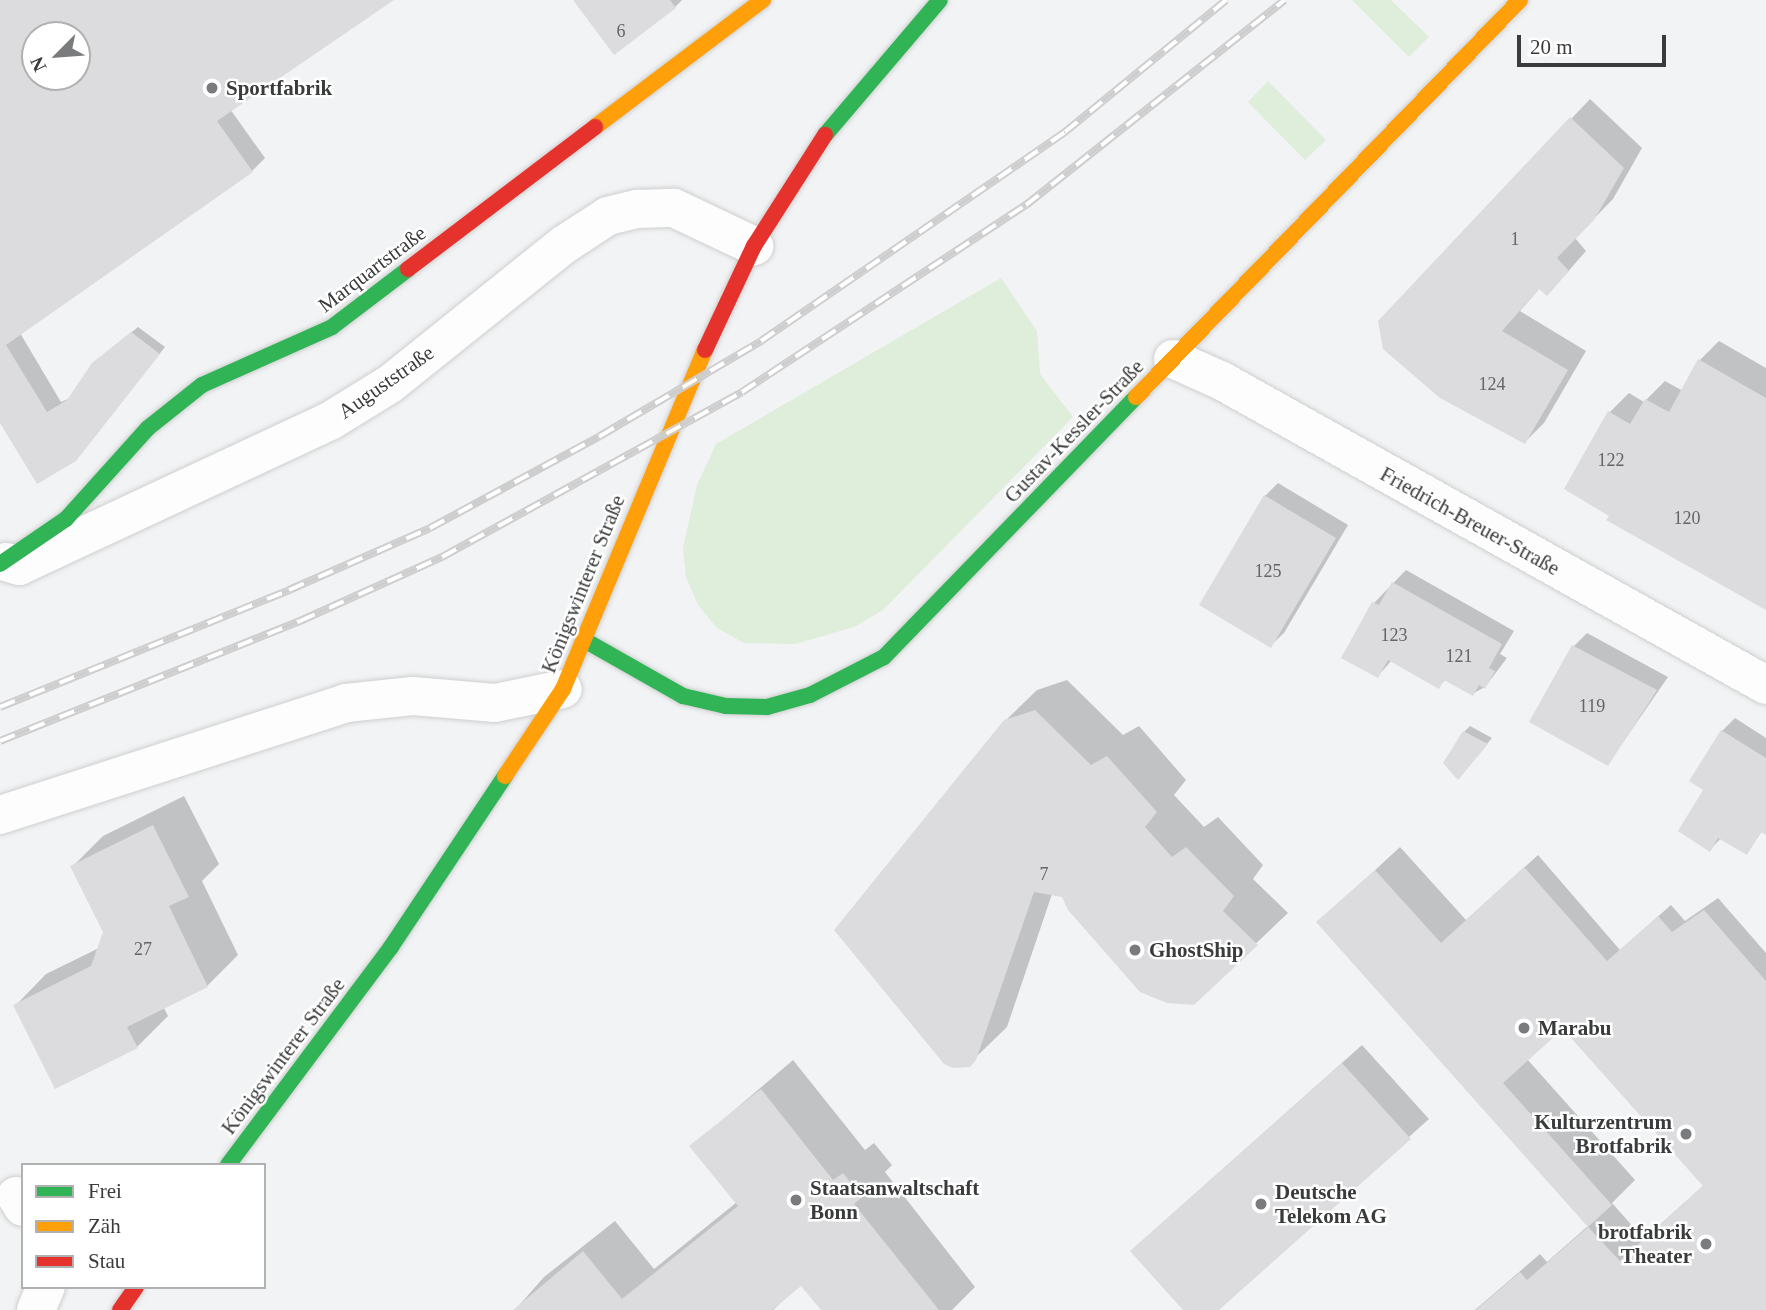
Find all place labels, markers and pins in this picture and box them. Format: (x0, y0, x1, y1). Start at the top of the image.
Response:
place label: Sportfabrik (226, 75, 332, 101)
marker: Sportfabrik (204, 80, 220, 96)
place label: GhostShip (1149, 937, 1244, 963)
marker: GhostShip (1127, 942, 1143, 958)
place label: Marabu (1538, 1015, 1612, 1041)
marker: Marabu (1516, 1020, 1532, 1036)
place label: Kulturzentrum Brotfabrik (1534, 1109, 1672, 1159)
marker: Kulturzentrum Brotfabrik (1678, 1126, 1694, 1142)
place label: Staatsanwaltschaft Bonn (810, 1175, 979, 1225)
place label: Deutsche Telekom AG (1275, 1179, 1388, 1229)
marker: Staatsanwaltschaft Bonn (788, 1192, 804, 1208)
marker: Deutsche Telekom AG (1253, 1196, 1269, 1212)
place label: brotfabrik Theater (1598, 1219, 1692, 1269)
marker: brotfabrik Theater (1698, 1236, 1714, 1252)

